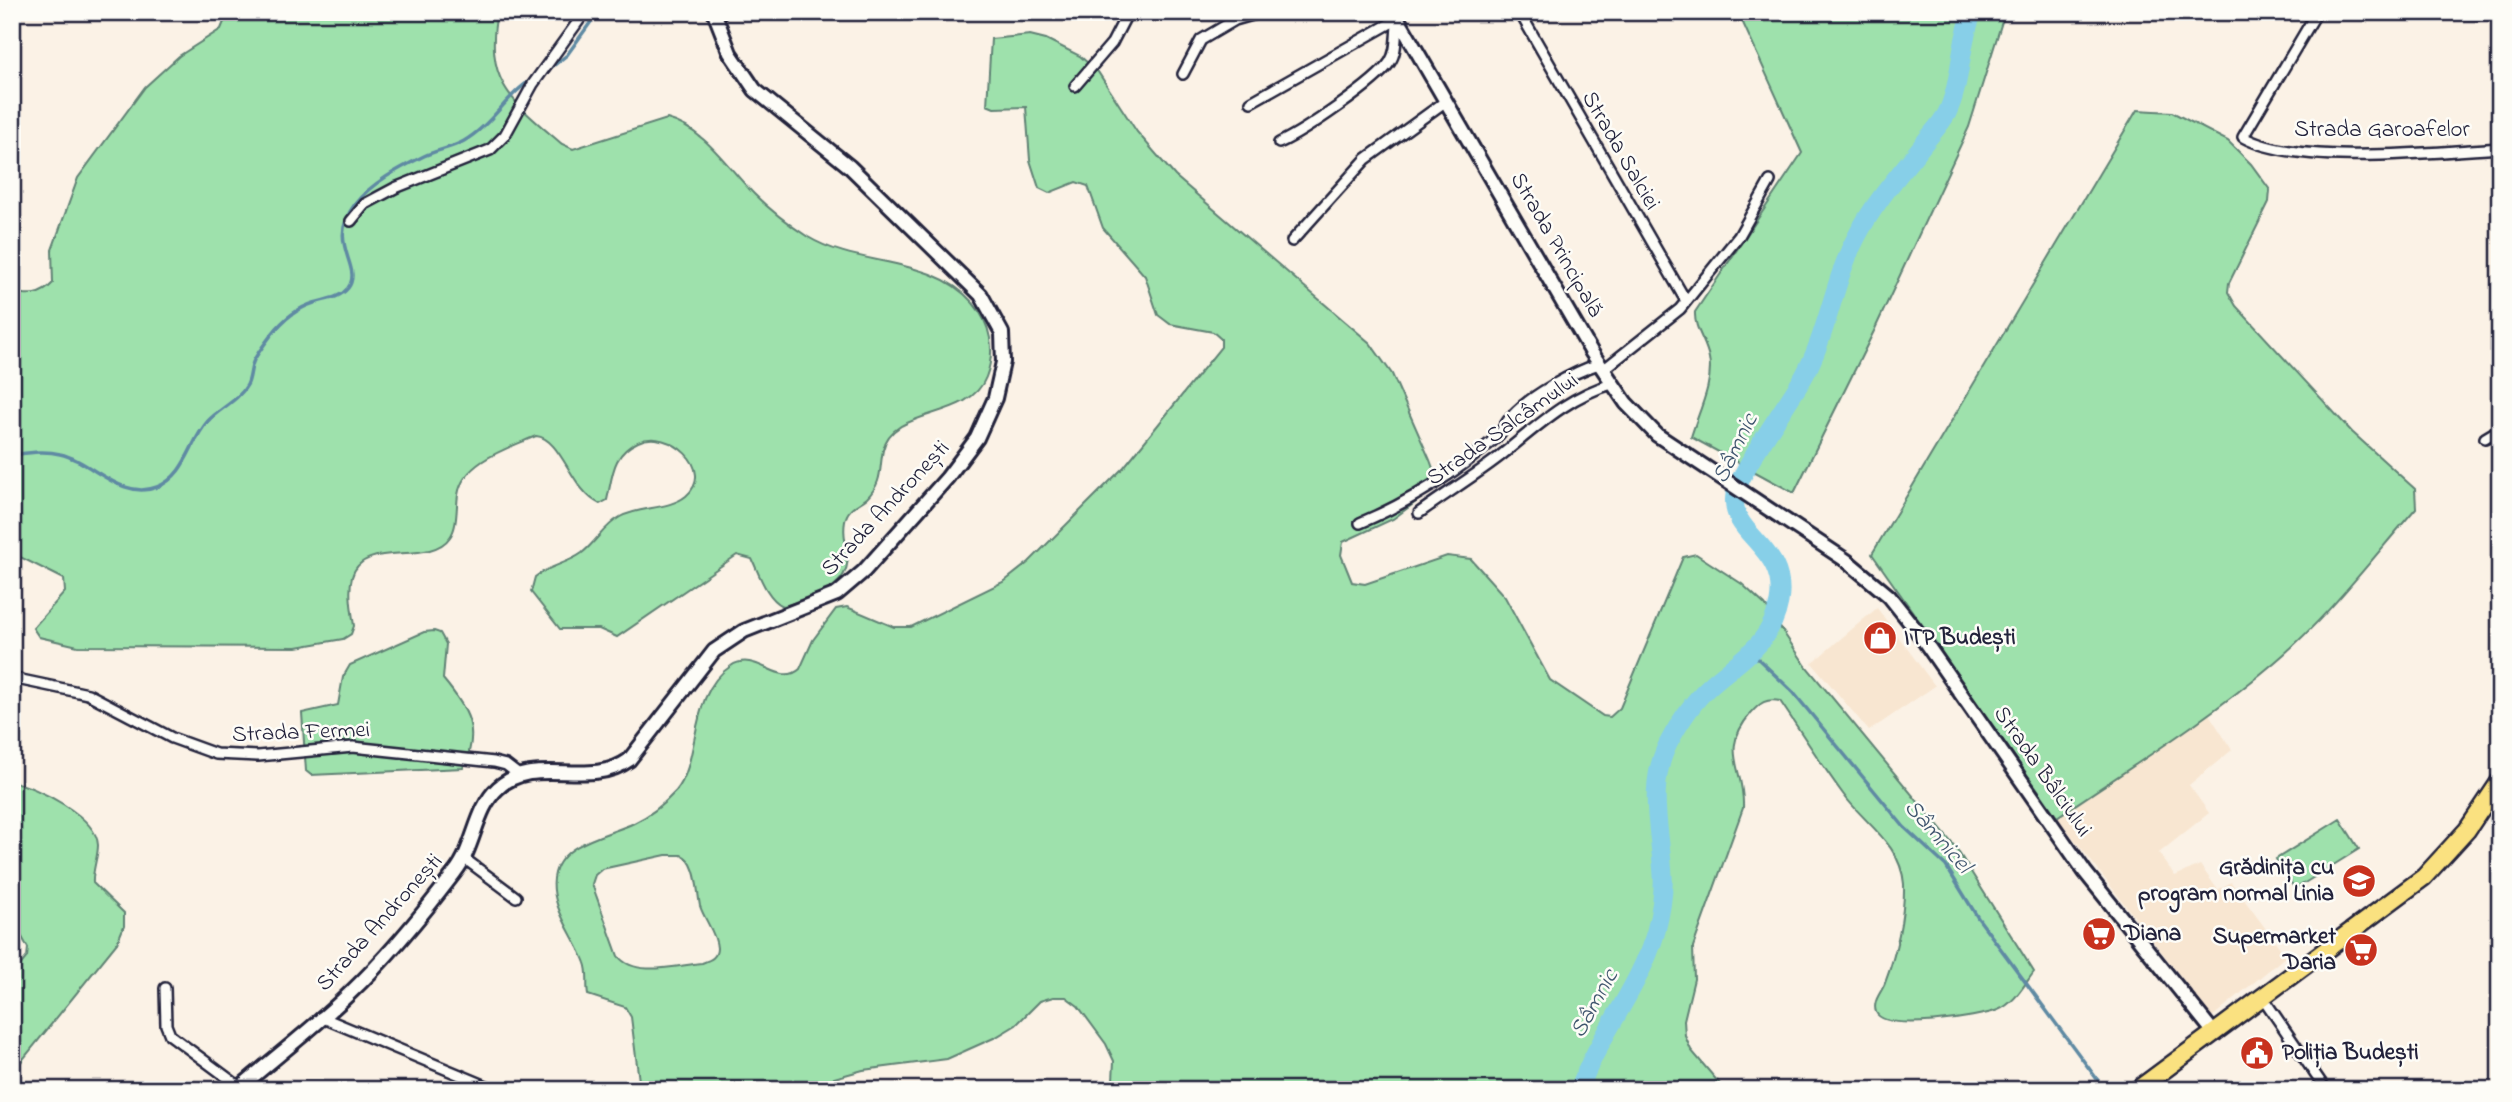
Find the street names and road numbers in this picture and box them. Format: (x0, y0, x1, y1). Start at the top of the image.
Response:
street label: Strada Salciei (1572, 85, 1668, 217)
street label: Strada Garoafelor (2294, 114, 2471, 147)
street label: Strada Principală (1501, 166, 1611, 324)
street label: Strada Salcâmului (1420, 365, 1586, 495)
street label: Strada Andronești (814, 433, 958, 585)
street label: Strada Bâlciului (1984, 700, 2100, 844)
street label: Strada Fermei (232, 714, 370, 752)
street label: Strada Andronești (309, 847, 451, 999)

